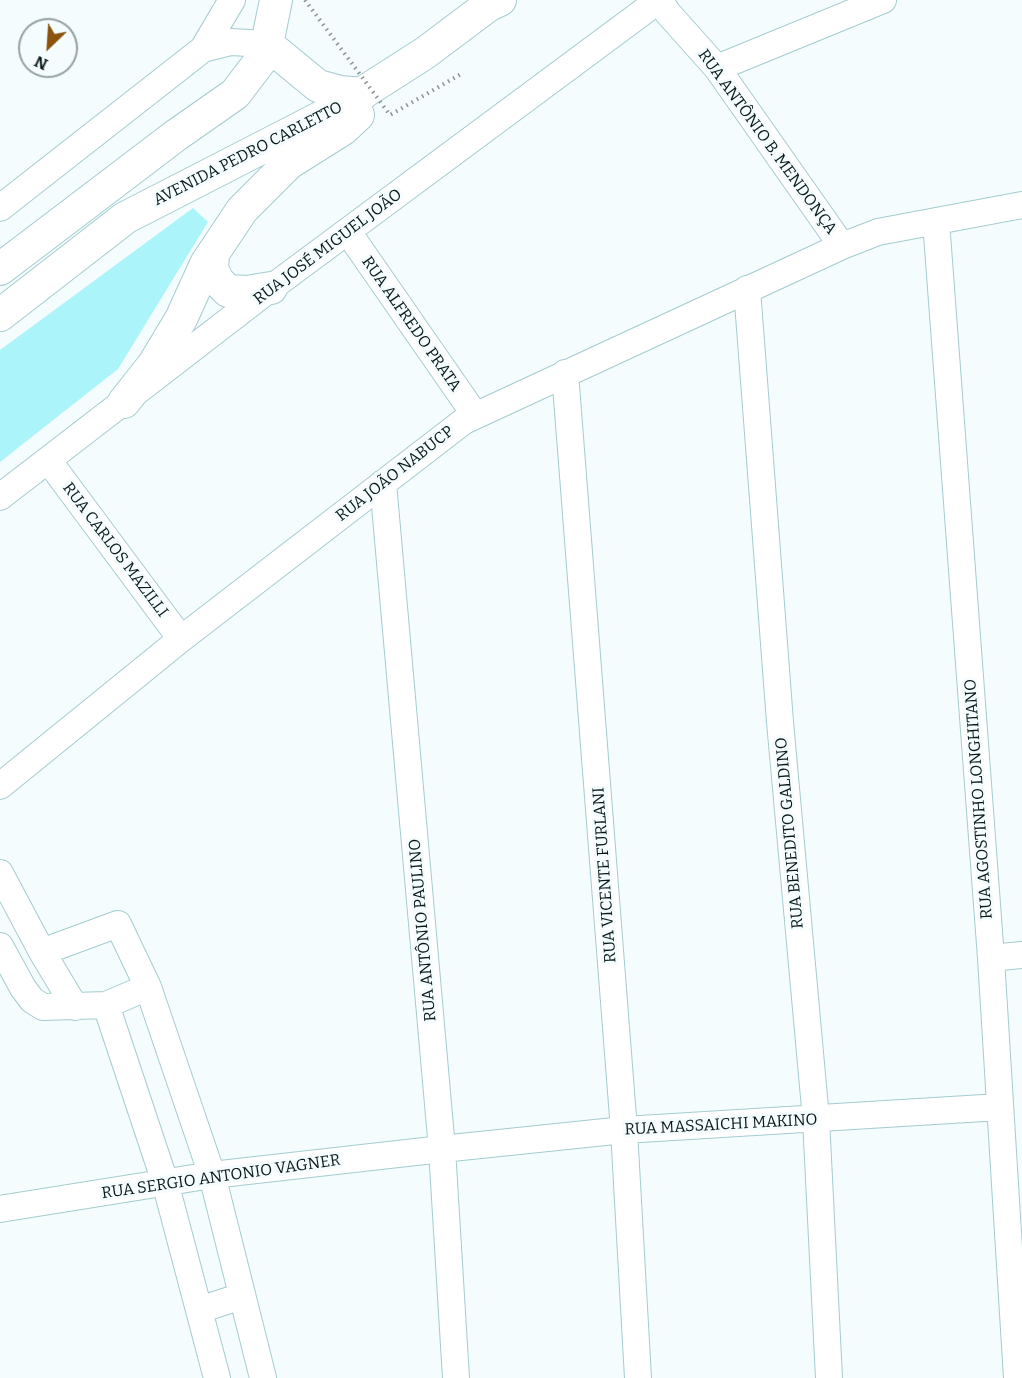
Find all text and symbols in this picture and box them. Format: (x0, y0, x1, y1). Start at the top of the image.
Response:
north arrow (18, 18, 78, 78)
street label: RUA ANTÔNIO B. MENDONÇA (694, 46, 840, 238)
text: N (31, 52, 51, 74)
street label: AVENIDA PEDRO CARLETTO (150, 98, 346, 210)
street label: RUA JOSÉ MIGUEL JOÃO (250, 185, 406, 309)
street label: RUA ALFREDO PRATA (357, 253, 465, 395)
street label: RUA JOÃO NABUCP (332, 422, 458, 526)
street label: RUA CARLOS MAZILLI (58, 479, 172, 621)
street label: RUA AGOSTINHO LONGHITANO (961, 678, 997, 920)
street label: RUA BENEDITO GALDINO (772, 736, 808, 930)
street label: RUA VICENTE FURLANI (589, 786, 621, 964)
street label: RUA ANTÔNIO PAULINO (405, 838, 441, 1022)
street label: RUA MASSAICHI MAKINO (624, 1110, 818, 1140)
street label: RUA SERGIO ANTONIO VAGNER (100, 1151, 342, 1203)

